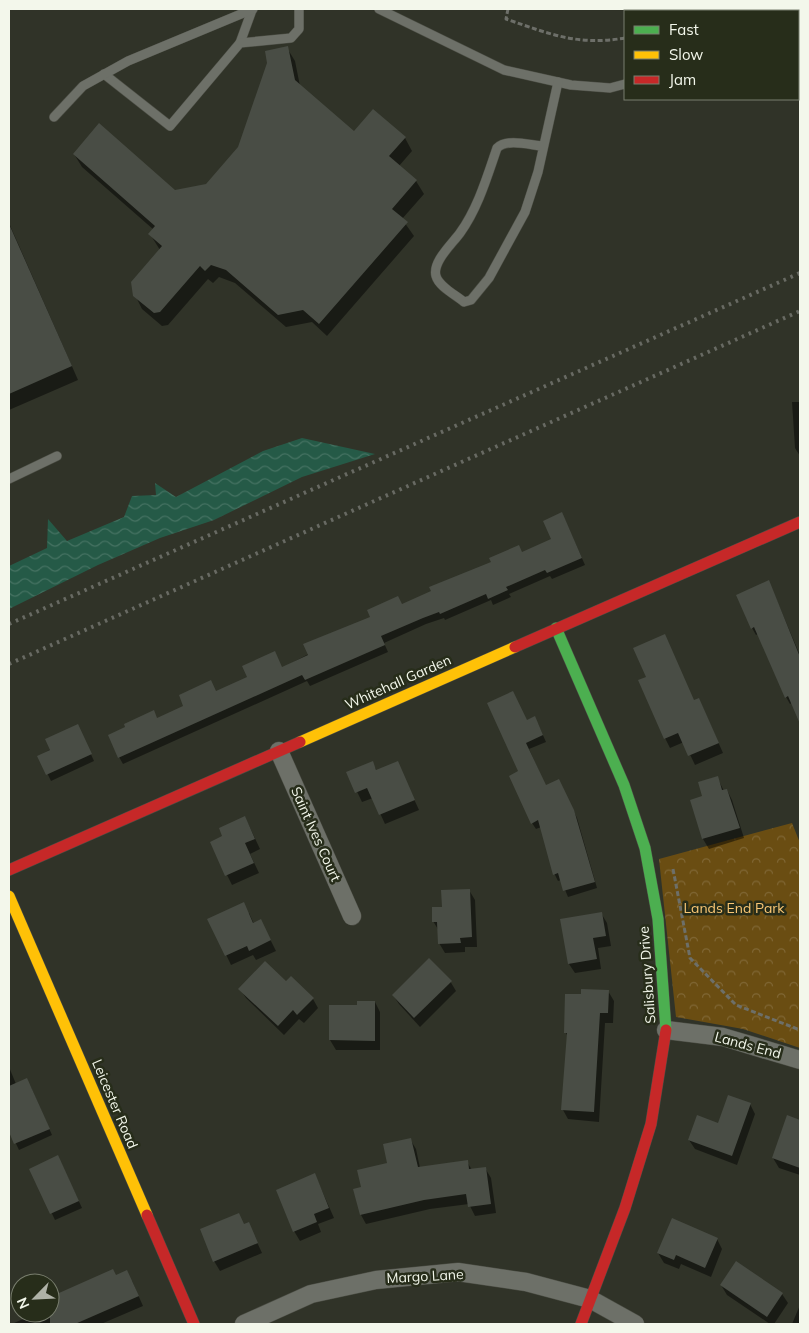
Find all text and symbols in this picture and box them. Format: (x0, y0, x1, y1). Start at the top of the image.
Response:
legend (624, 10, 799, 100)
text: Fast (669, 20, 699, 39)
text: Slow (669, 45, 703, 64)
text: Jam (669, 70, 696, 89)
street label: Whitehall Garden (342, 651, 454, 713)
street label: Saint Ives Court (287, 784, 345, 884)
park label: Lands End Park (683, 899, 785, 917)
street label: Salisbury Drive (635, 926, 659, 1024)
street label: Lands End (713, 1027, 783, 1063)
street label: Leicester Road (88, 1057, 142, 1151)
street label: Margo Lane (386, 1265, 464, 1287)
north arrow (10, 1273, 60, 1323)
text: N (13, 1295, 33, 1312)

